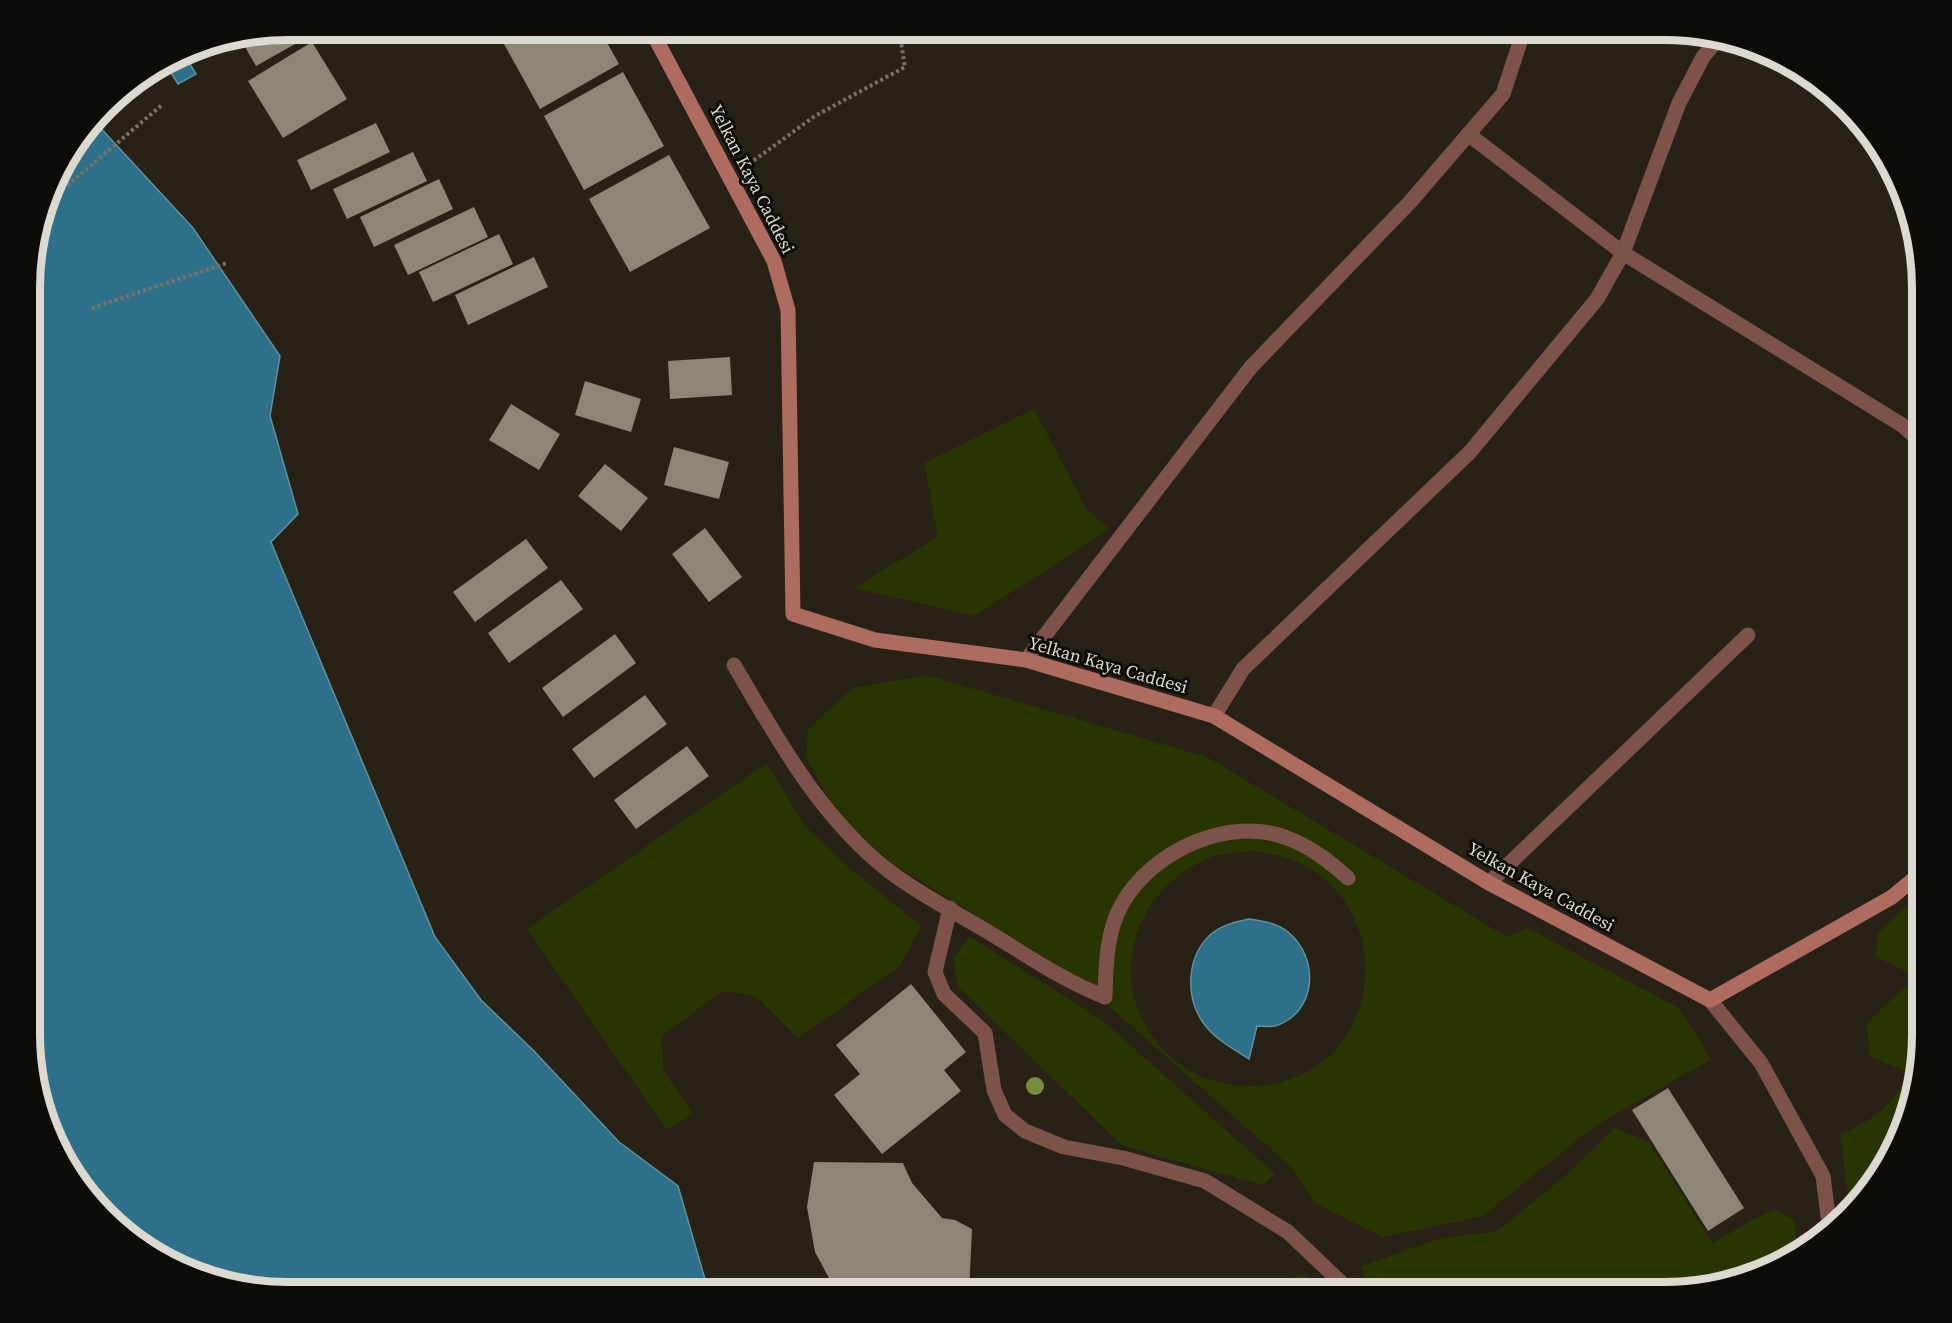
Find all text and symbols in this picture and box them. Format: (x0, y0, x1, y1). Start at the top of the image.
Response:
street label: Yelkan Kaya Caddesi (704, 100, 801, 258)
street label: Yelkan Kaya Caddesi (1026, 630, 1191, 699)
street label: Yelkan Kaya Caddesi (1463, 836, 1619, 937)

